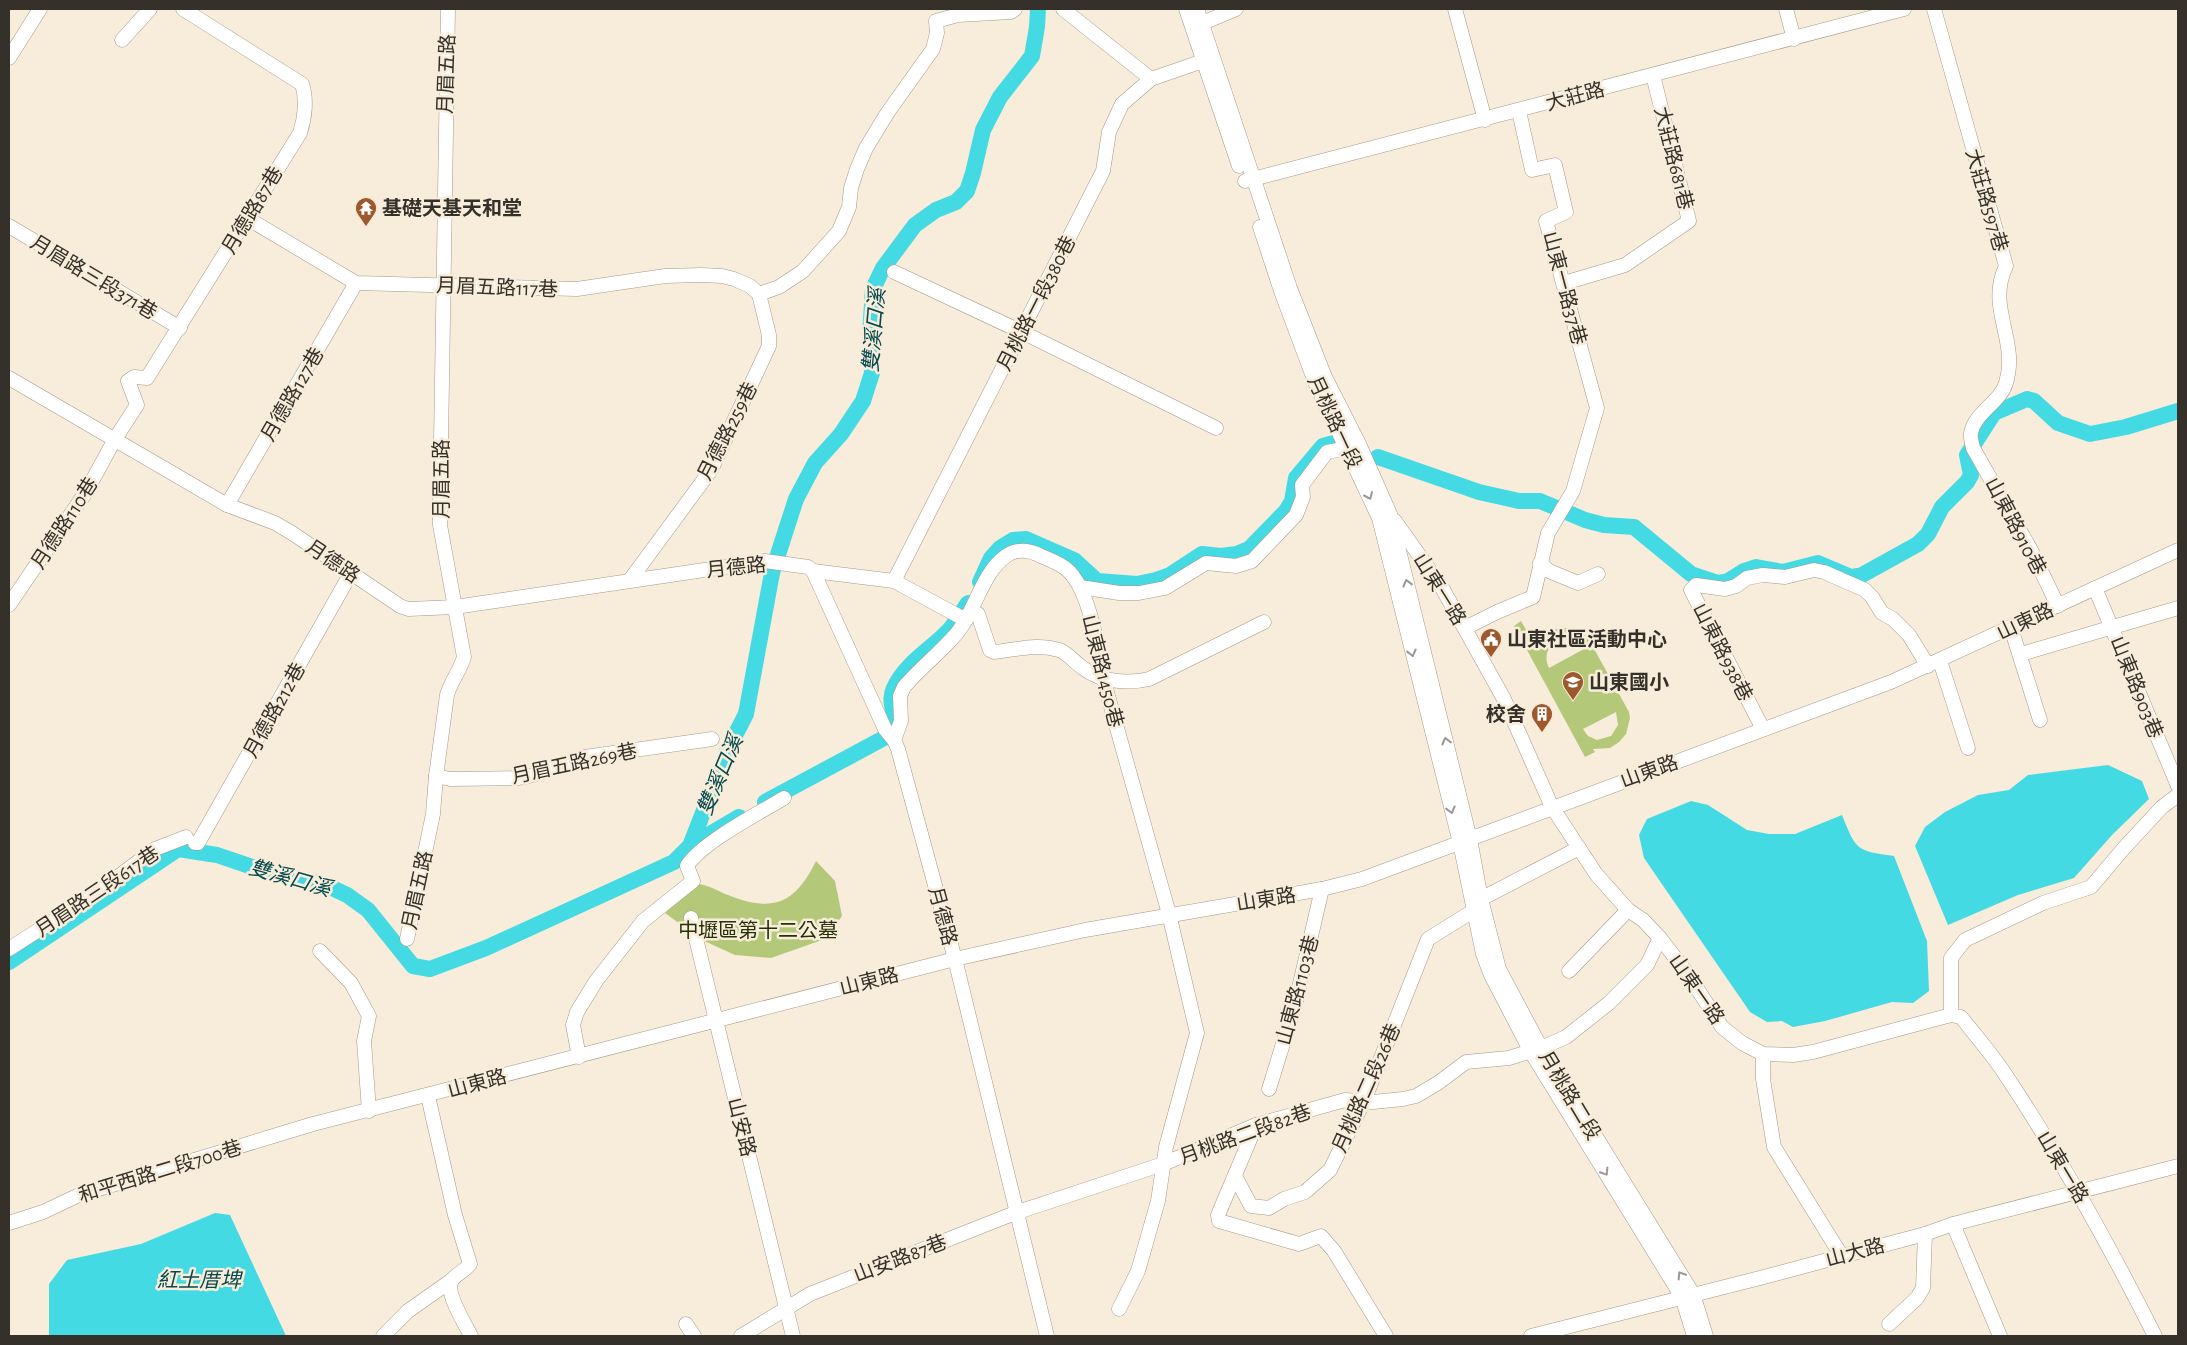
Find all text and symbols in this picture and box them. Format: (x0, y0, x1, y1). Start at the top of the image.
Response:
street label: 月眉五路 (435, 34, 458, 114)
street label: 大莊路 (1543, 79, 1607, 114)
street label: 大莊路681巷 (1651, 104, 1696, 212)
street label: 大莊路597巷 (1962, 146, 2011, 254)
street label: 月德路87巷 (218, 163, 287, 258)
temple icon: 基礎天基天和堂 (354, 196, 378, 227)
place label: 基礎天基天和堂 (382, 198, 522, 219)
street label: 山東一路37巷 (1539, 229, 1590, 347)
street label: 月眉路三段371巷 (27, 231, 161, 323)
street label: 月桃路一段380巷 (993, 232, 1079, 374)
street label: 月眉五路117巷 (436, 275, 558, 300)
water label: 雙溪口溪 (859, 284, 889, 373)
street label: 月德路127巷 (257, 344, 328, 445)
street label: 月桃路一段 (1304, 372, 1365, 472)
street label: 月德路259巷 (694, 379, 761, 484)
street label: 月眉五路 (431, 439, 452, 519)
street label: 月德路110巷 (27, 474, 102, 573)
street label: 山東路910巷 (1981, 474, 2050, 578)
one-way arrow (1363, 491, 1374, 500)
street label: 月德路 (302, 536, 363, 587)
street label: 山東一路 (1409, 550, 1470, 629)
street label: 月德路 (705, 554, 767, 581)
one-way arrow (1402, 578, 1413, 587)
street label: 山東路 (1994, 599, 2057, 644)
street label: 山東路938巷 (1689, 600, 1756, 705)
street label: 山東路1450巷 (1078, 613, 1127, 730)
public building icon: 山東社區活動中心 (1479, 627, 1503, 658)
place label: 山東社區活動中心 (1507, 628, 1667, 650)
street label: 山東路903巷 (2107, 633, 2167, 741)
one-way arrow (1406, 648, 1417, 657)
street label: 月德路212巷 (240, 659, 309, 761)
school or university icon: 山東國小 (1561, 670, 1585, 701)
place label: 山東國小 (1589, 672, 1669, 693)
building icon: 校舍 (1530, 702, 1554, 733)
place label: 校舍 (1486, 703, 1526, 725)
water label: 雙溪口溪 (693, 729, 748, 818)
one-way arrow (1441, 737, 1451, 745)
street label: 月眉五路269巷 (509, 740, 639, 787)
street label: 山東路 (1617, 751, 1681, 792)
one-way arrow (1445, 806, 1456, 815)
street label: 月眉路三段617巷 (31, 842, 163, 941)
street label: 月眉五路 (399, 849, 436, 931)
water label: 雙溪口溪 (247, 856, 336, 901)
street label: 月德路 (925, 884, 960, 948)
street label: 山東路 (1235, 884, 1297, 915)
park label: 中壢區第十二公墓 (678, 920, 838, 941)
street label: 山東路1103巷 (1273, 933, 1322, 1047)
street label: 山東一路 (1665, 950, 1728, 1028)
street label: 山東路 (837, 964, 901, 999)
street label: 月桃路二段26巷 (1329, 1021, 1404, 1156)
street label: 月桃路二段 (1535, 1047, 1604, 1144)
street label: 山東路 (445, 1066, 509, 1101)
street label: 山安路 (724, 1095, 759, 1159)
street label: 月桃路二段82巷 (1176, 1101, 1314, 1168)
street label: 山東一路 (2033, 1128, 2092, 1207)
street label: 和平西路二段700巷 (76, 1137, 244, 1206)
one-way arrow (1598, 1167, 1608, 1176)
street label: 山安路87巷 (851, 1231, 950, 1286)
street label: 山大路 (1823, 1235, 1887, 1270)
water label: 紅土厝埤 (157, 1269, 244, 1291)
one-way arrow (1678, 1272, 1688, 1281)

